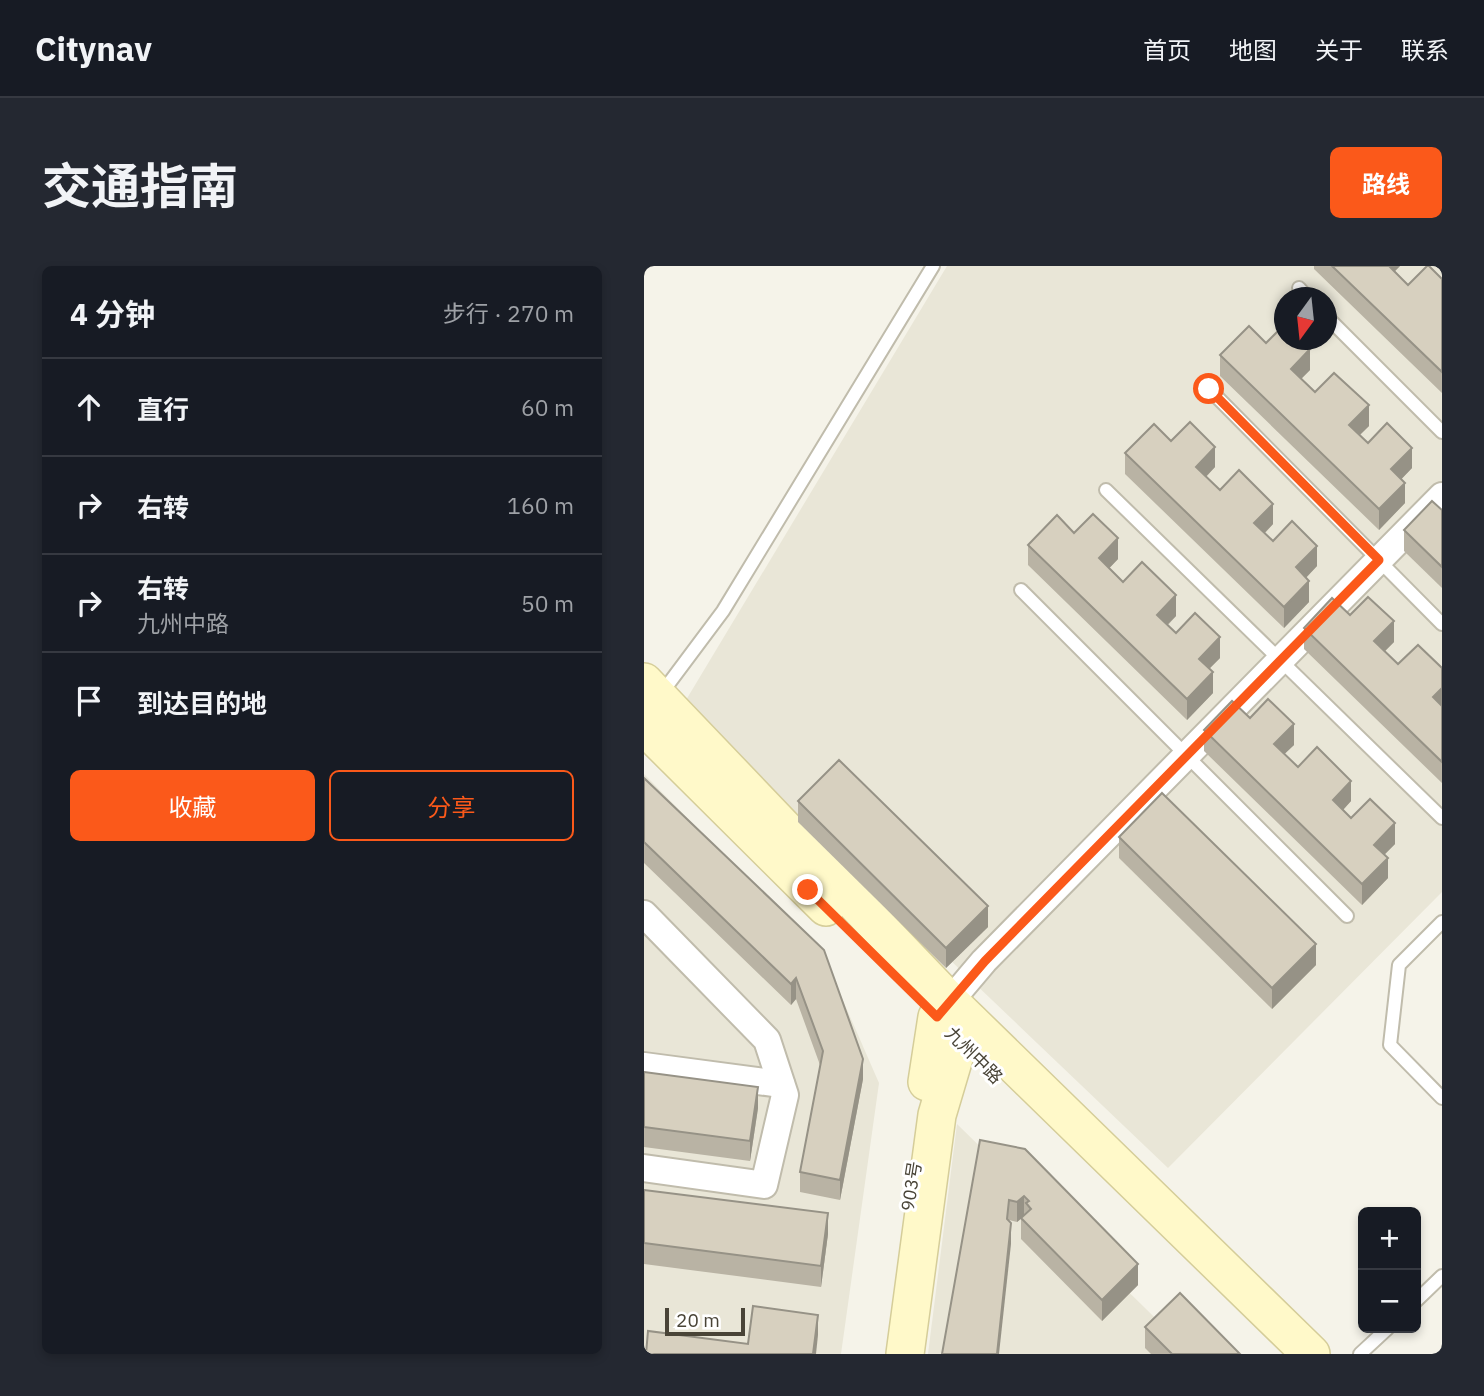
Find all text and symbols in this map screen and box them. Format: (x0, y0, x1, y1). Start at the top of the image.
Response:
text: Citynav (35, 27, 152, 70)
text: 首页 (1143, 34, 1191, 66)
text: 地图 (1229, 34, 1277, 66)
text: 关于 (1315, 34, 1363, 66)
text: 联系 (1401, 34, 1449, 66)
button: 路线 (1330, 147, 1442, 218)
text: 交通指南 (42, 154, 238, 217)
north arrow (1274, 287, 1337, 350)
text: 4 分钟 (70, 294, 155, 333)
text: 步行 · 270 m (443, 298, 574, 328)
route start (1193, 373, 1224, 404)
icon: ahead (70, 388, 108, 426)
text: 直行 (137, 392, 189, 426)
text: 60 m (521, 392, 574, 422)
icon: right (70, 486, 108, 524)
text: 右转 (137, 490, 189, 524)
text: 160 m (507, 490, 574, 520)
text: 右转 (137, 571, 189, 605)
icon: right (70, 584, 108, 622)
text: 50 m (521, 588, 574, 618)
text: 九州中路 (137, 608, 229, 638)
icon: arrive (70, 682, 108, 720)
text: 到达目的地 (137, 686, 267, 720)
button: 收藏 (70, 770, 315, 841)
button: 分享 (329, 770, 574, 841)
route end (792, 874, 823, 905)
street label: 九州中路 (940, 1021, 1008, 1089)
street label: 903号 (896, 1159, 926, 1213)
map controls (1358, 1207, 1421, 1333)
button: + (1358, 1207, 1421, 1270)
button: − (1358, 1270, 1421, 1333)
scale bar (665, 1305, 746, 1337)
text: 20 m (676, 1308, 720, 1332)

